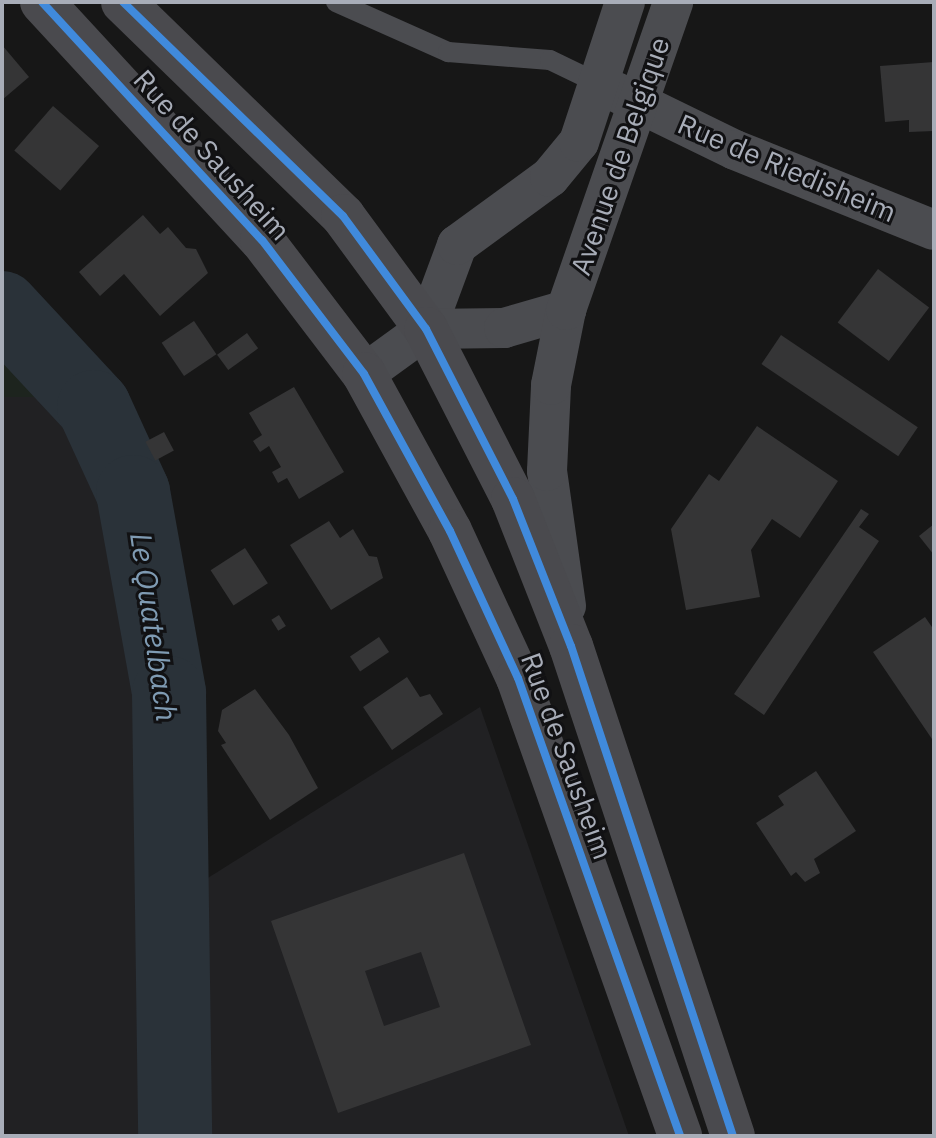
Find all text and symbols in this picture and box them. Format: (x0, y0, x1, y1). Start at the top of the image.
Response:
street label: Avenue de Belgique (564, 33, 676, 279)
street label: Rue de Sausheim (127, 63, 297, 247)
street label: Rue de Riedisheim (673, 107, 901, 229)
water label: Le Quatelbach (123, 530, 185, 724)
street label: Rue de Sausheim (514, 648, 620, 864)

